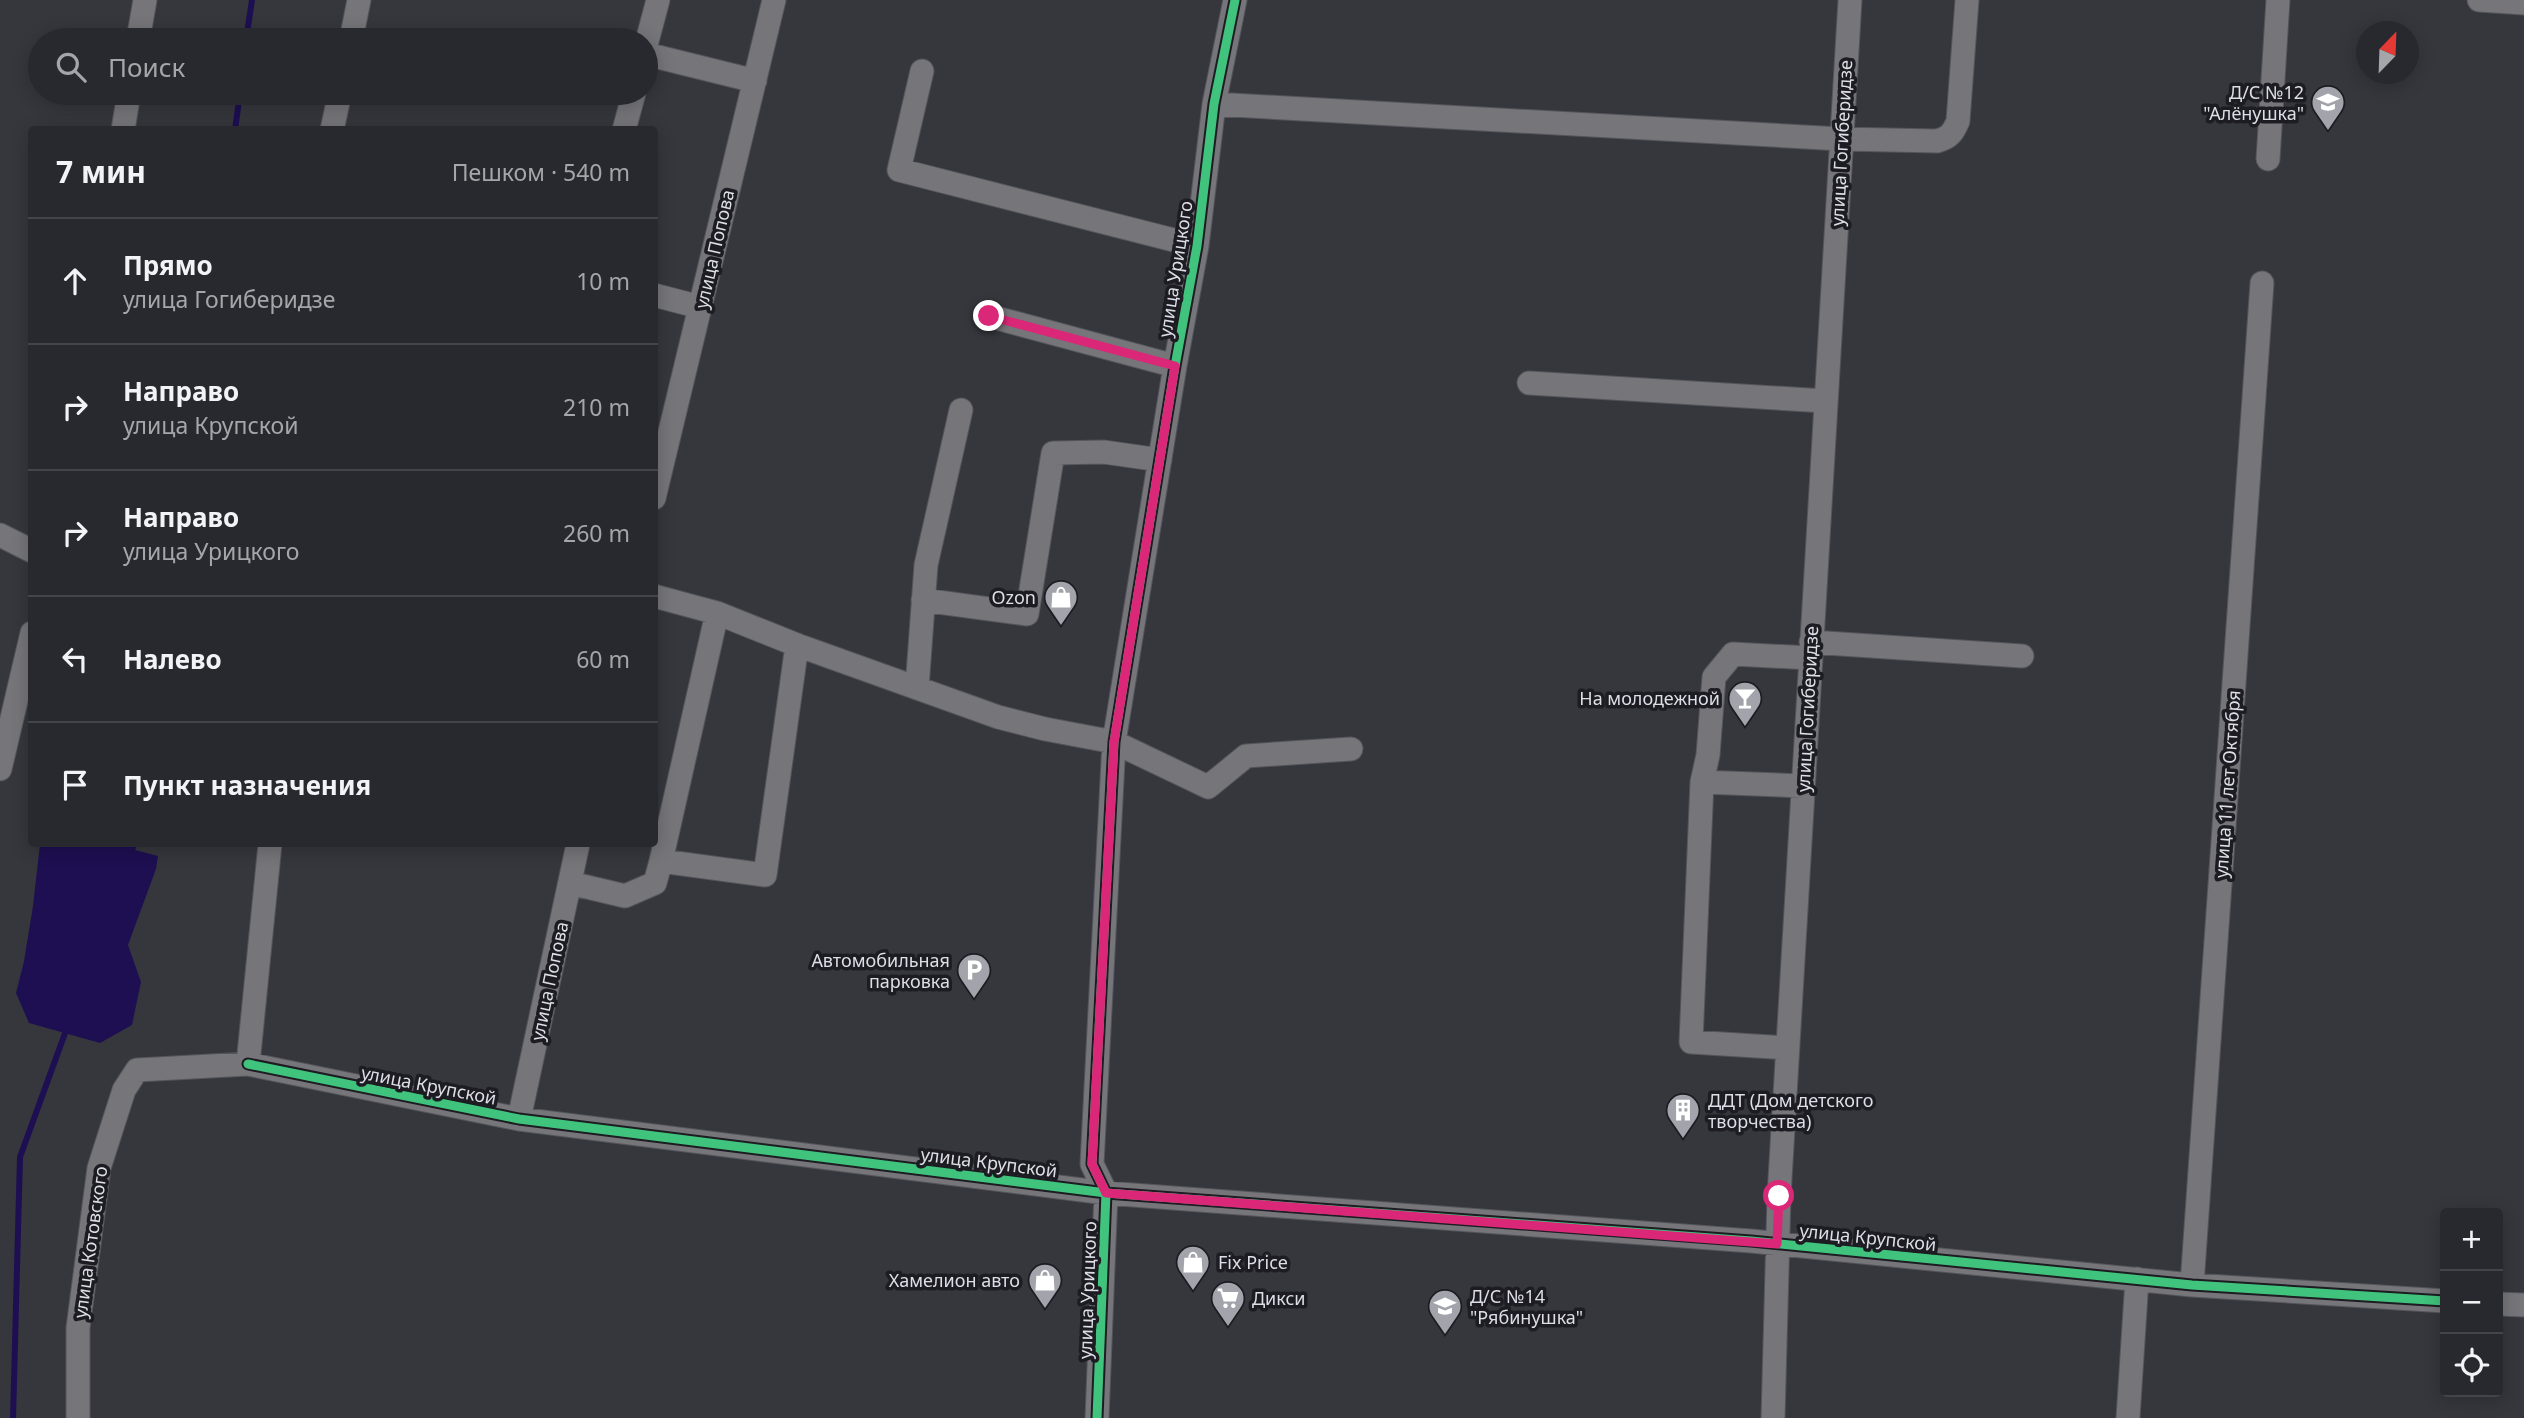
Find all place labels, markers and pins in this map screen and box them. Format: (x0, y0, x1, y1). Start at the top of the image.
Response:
place label: Д/С №12 "Алёнушка" (2203, 80, 2304, 125)
school or university icon: Д/С №12 "Алёнушка" (2309, 83, 2347, 132)
shop icon: Ozon (1042, 578, 1080, 627)
place label: Ozon (991, 585, 1036, 609)
bar icon: На молодежной (1726, 679, 1764, 728)
place label: На молодежной (1579, 686, 1720, 710)
place label: Автомобильная парковка (811, 948, 950, 993)
parking icon: Автомобильная парковка (955, 951, 993, 1000)
place label: ДДТ (Дом детского творчества) (1708, 1088, 1873, 1133)
building icon: ДДТ (Дом детского творчества) (1664, 1091, 1702, 1140)
shop icon: Fix Price (1174, 1243, 1212, 1292)
place label: Fix Price (1218, 1250, 1288, 1274)
shop icon: Хамелион авто (1026, 1261, 1064, 1310)
place label: Хамелион авто (889, 1268, 1020, 1292)
supermarket icon: Дикси (1209, 1279, 1247, 1328)
place label: Д/С №14 "Рябинушка" (1470, 1284, 1583, 1329)
place label: Дикси (1252, 1286, 1306, 1310)
school or university icon: Д/С №14 "Рябинушка" (1426, 1287, 1464, 1336)

